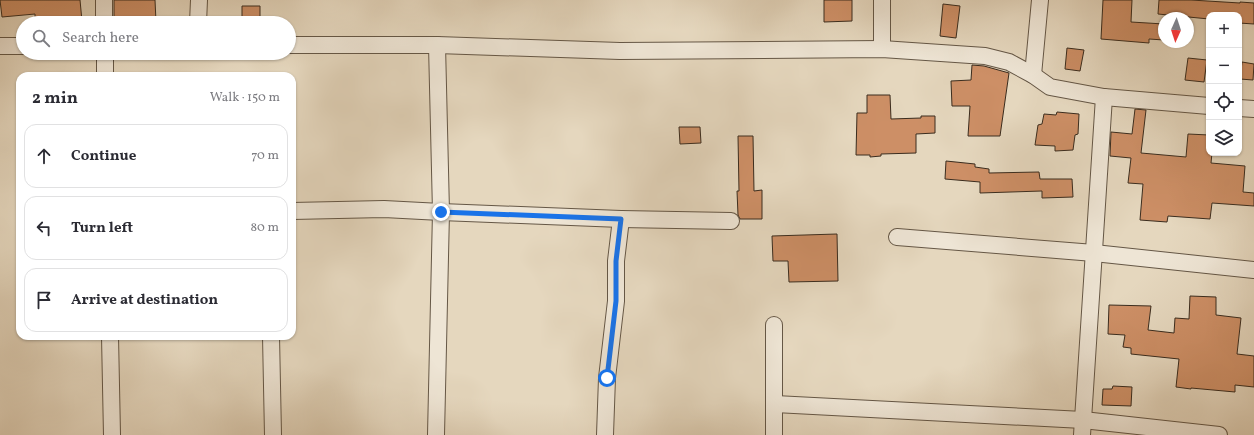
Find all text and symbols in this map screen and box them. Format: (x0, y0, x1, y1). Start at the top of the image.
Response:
north arrow (1158, 12, 1194, 48)
map controls (1206, 12, 1242, 156)
button: + (1206, 12, 1242, 48)
search box (16, 16, 296, 60)
icon: search (30, 27, 52, 49)
text: Search here (62, 28, 139, 49)
button: − (1206, 48, 1242, 84)
button: locate (1206, 84, 1242, 120)
text: 2 min (32, 87, 78, 110)
text: Walk · 150 m (210, 89, 280, 107)
button: layers (1206, 120, 1242, 156)
icon: ahead (33, 145, 55, 167)
text: Continue (71, 146, 136, 167)
text: 70 m (251, 147, 279, 165)
route end (432, 203, 450, 221)
icon: left (33, 217, 55, 239)
text: Turn left (71, 218, 133, 239)
text: 80 m (250, 219, 279, 237)
icon: arrive (33, 289, 55, 311)
text: Arrive at destination (71, 290, 218, 311)
route start (598, 369, 616, 387)

